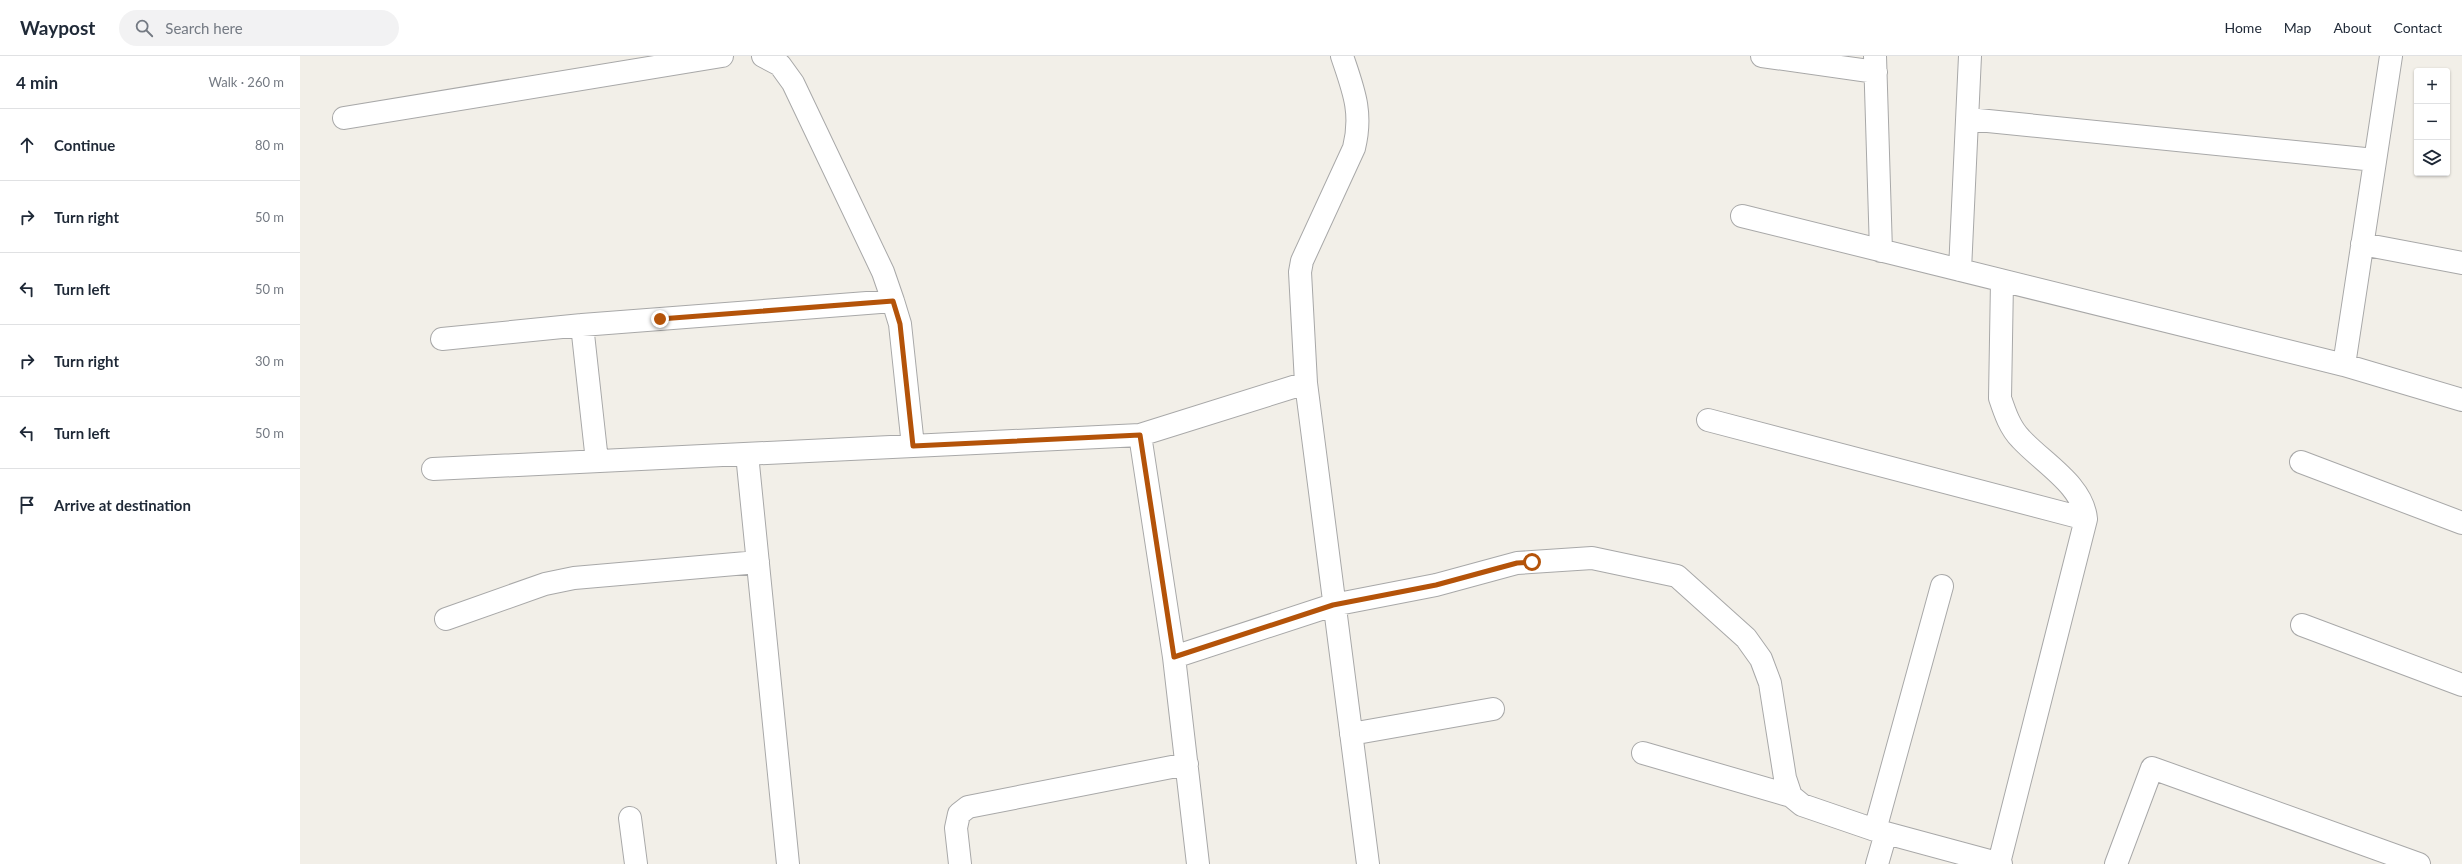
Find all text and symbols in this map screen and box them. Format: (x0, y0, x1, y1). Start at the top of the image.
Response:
search box (119, 10, 399, 46)
text: Waypost (20, 16, 95, 39)
icon: search (133, 17, 155, 39)
text: Search here (165, 19, 243, 37)
text: Home (2224, 19, 2262, 36)
text: Map (2284, 19, 2311, 36)
text: About (2333, 19, 2371, 36)
text: Contact (2393, 19, 2442, 36)
map controls (2414, 68, 2450, 176)
button: + (2414, 68, 2450, 104)
text: 4 min (16, 72, 58, 93)
text: Walk · 260 m (208, 74, 284, 90)
button: − (2414, 104, 2450, 140)
icon: ahead (16, 134, 38, 156)
text: Continue (54, 136, 115, 154)
text: 80 m (255, 137, 284, 153)
button: layers (2414, 140, 2450, 176)
icon: right (16, 206, 38, 228)
text: Turn right (54, 208, 119, 226)
text: 50 m (255, 209, 284, 225)
icon: left (16, 278, 38, 300)
text: Turn left (54, 280, 110, 298)
text: 50 m (255, 281, 284, 297)
route end (651, 310, 669, 328)
icon: right (16, 350, 38, 372)
text: Turn right (54, 352, 119, 370)
text: 30 m (255, 353, 284, 369)
icon: left (16, 422, 38, 444)
text: Turn left (54, 424, 110, 442)
text: 50 m (255, 425, 284, 441)
icon: arrive (16, 494, 38, 516)
text: Arrive at destination (54, 496, 191, 514)
route start (1523, 553, 1541, 571)

